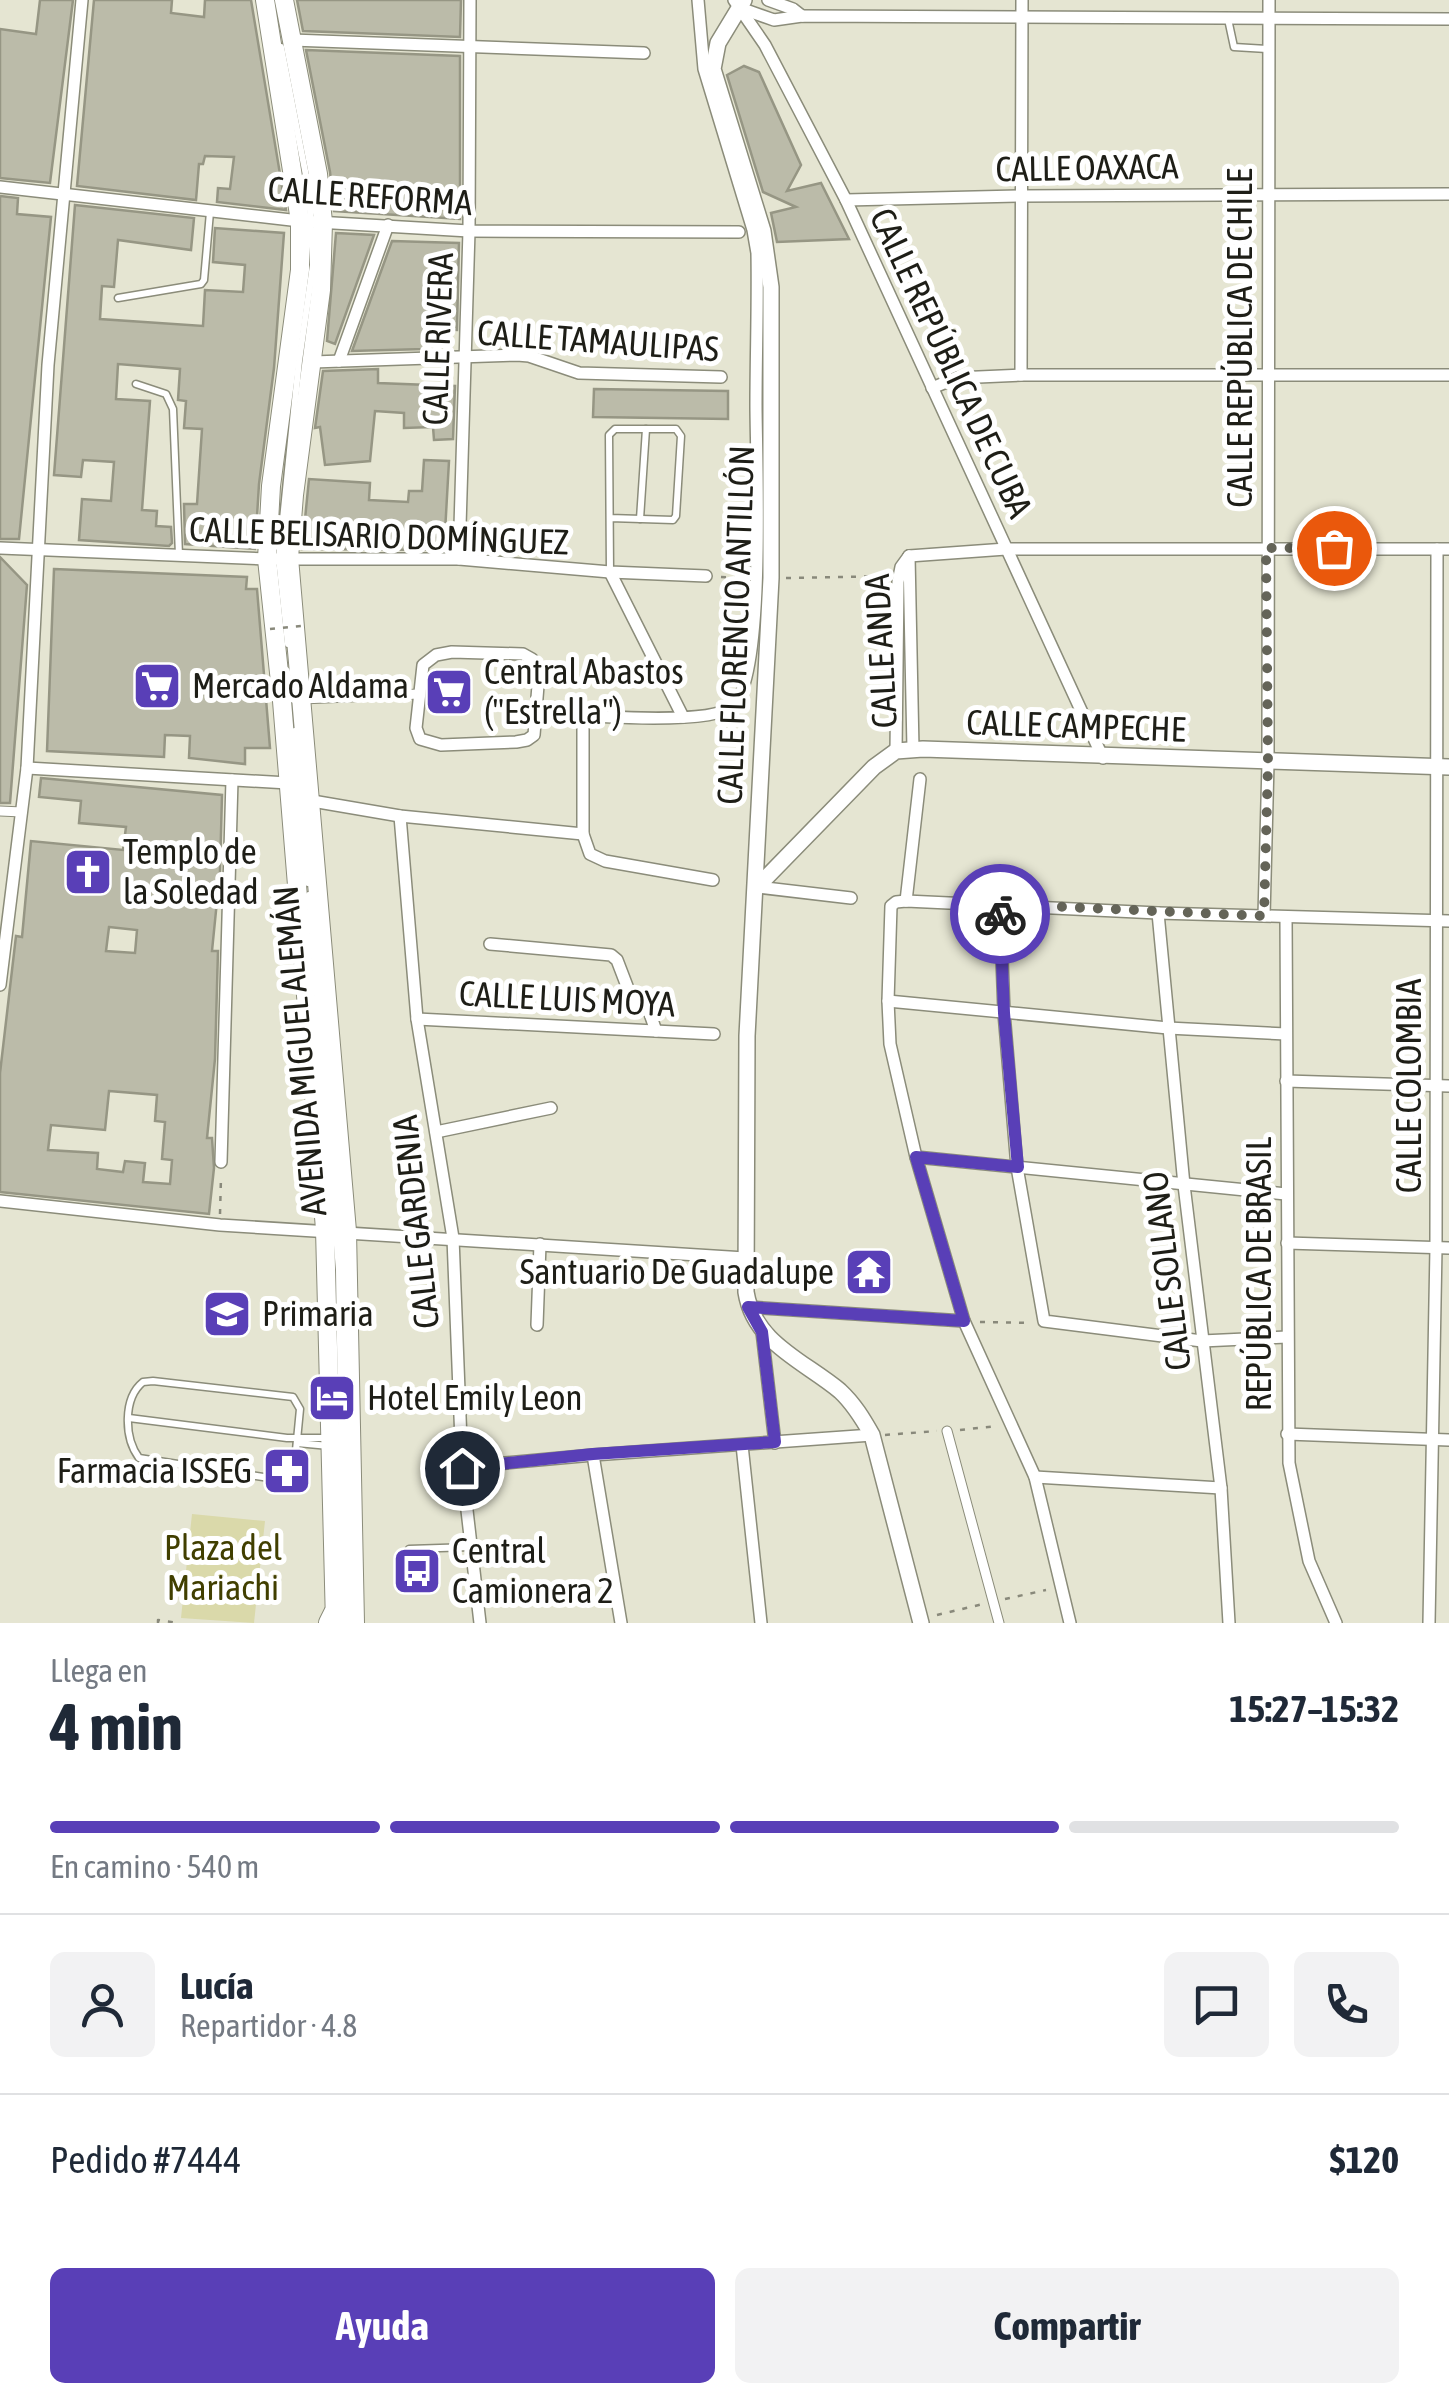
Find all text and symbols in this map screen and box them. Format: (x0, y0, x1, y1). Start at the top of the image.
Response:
street label: CALLE OAXACA (995, 145, 1180, 189)
street label: CALLE REFORMA (267, 168, 474, 222)
street label: CALLE REPÚBLICA DE CHILE (1219, 168, 1259, 508)
street label: CALLE REPÚBLICA DE CUBA (863, 202, 1041, 524)
street label: CALLE RIVERA (414, 251, 460, 426)
street label: CALLE TAMAULIPAS (476, 312, 720, 368)
street label: CALLE FLORENCIO ANTILLÓN (709, 445, 761, 805)
pin (1292, 506, 1377, 591)
street label: CALLE BELISARIO DOMÍNGUEZ (188, 508, 570, 562)
icon: bag (1307, 521, 1362, 576)
street label: CALLE ANDA (856, 572, 904, 729)
place label: Central Abastos ("Estrella") (484, 651, 684, 731)
supermarket icon: Mercado Aldama (131, 660, 183, 712)
place label: Mercado Aldama (192, 665, 409, 705)
supermarket icon: Central Abastos ("Estrella") (423, 666, 475, 718)
street label: CALLE CAMPECHE (966, 701, 1186, 749)
place label: Templo de la Soledad (123, 831, 259, 911)
church icon: Templo de la Soledad (62, 846, 114, 898)
courier (950, 864, 1050, 964)
street label: AVENIDA MIGUEL ALEMÁN (265, 884, 333, 1218)
icon: bike (973, 887, 1028, 942)
street label: CALLE LUIS MOYA (458, 972, 677, 1024)
street label: CALLE COLOMBIA (1388, 978, 1428, 1193)
street label: CALLE GARDENIA (384, 1113, 446, 1331)
street label: REPÚBLICA DE BRASIL (1238, 1136, 1278, 1411)
street label: CALLE SOLLANO (1134, 1169, 1198, 1373)
temple icon: Santuario De Guadalupe (843, 1246, 895, 1298)
place label: Santuario De Guadalupe (520, 1251, 834, 1291)
school or university icon: Primaria (201, 1288, 253, 1340)
place label: Primaria (262, 1293, 374, 1333)
hotel icon: Hotel Emily Leon (306, 1372, 358, 1424)
place label: Hotel Emily Leon (367, 1377, 582, 1417)
pin (420, 1426, 505, 1511)
icon: home (435, 1441, 490, 1496)
pharmacy icon: Farmacia ISSEG (261, 1445, 313, 1497)
place label: Farmacia ISSEG (57, 1450, 252, 1490)
park label: Plaza del Mariachi (164, 1527, 282, 1607)
place label: Central Camionera 2 (452, 1530, 614, 1610)
bus stop icon: Central Camionera 2 (391, 1545, 443, 1597)
text: Llega en (50, 1652, 148, 1689)
text: 15:27–15:32 (1229, 1687, 1399, 1730)
text: 4 min (50, 1689, 183, 1764)
text: En camino · 540 m (50, 1848, 259, 1885)
button: person (50, 1952, 155, 2057)
button: chat (1164, 1952, 1269, 2057)
button: phone (1294, 1952, 1399, 2057)
text: Lucía (180, 1964, 254, 2007)
text: Repartidor · 4.8 (180, 2007, 357, 2044)
text: Pedido #7444 (50, 2138, 241, 2181)
text: $120 (1329, 2138, 1399, 2181)
button: Ayuda (50, 2268, 715, 2383)
button: Compartir (735, 2268, 1399, 2383)

